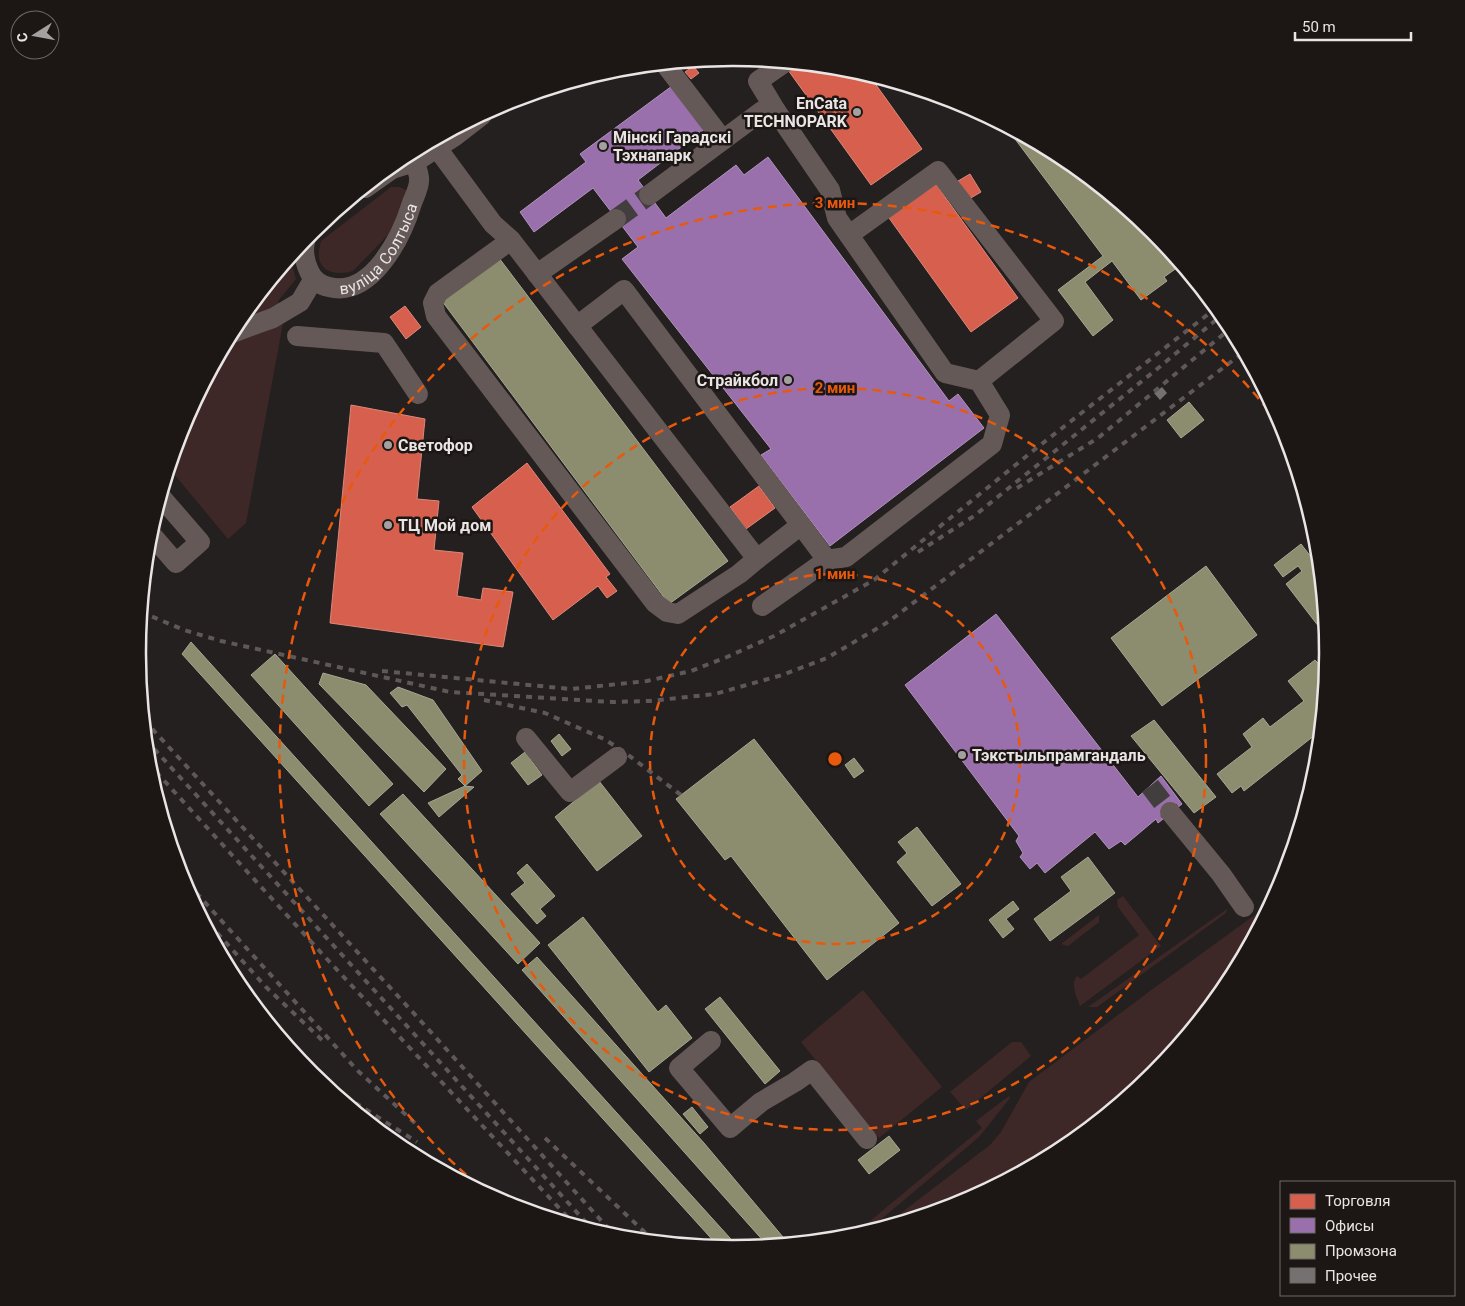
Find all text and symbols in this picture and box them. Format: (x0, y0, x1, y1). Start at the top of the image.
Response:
north arrow (10, 10, 60, 60)
scale bar (1295, 10, 1411, 42)
text: 50 m (1302, 18, 1336, 36)
text: С (14, 31, 31, 44)
place label: EnCata TECHNOPARK (744, 94, 848, 131)
marker: EnCata TECHNOPARK (851, 106, 863, 118)
place label: Мінскі Гарадскі Тэхнапарк (613, 128, 731, 165)
marker: Мінскі Гарадскі Тэхнапарк (597, 140, 609, 152)
text: 3 мин (815, 194, 855, 212)
street label: вуліца Солтыса (338, 201, 421, 298)
place label: Страйкбол (697, 371, 778, 390)
marker: Страйкбол (782, 374, 794, 386)
text: 2 мин (815, 379, 855, 397)
place label: Светофор (398, 436, 473, 455)
marker: Светофор (382, 439, 394, 451)
place label: ТЦ Мой дом (398, 516, 491, 535)
marker: ТЦ Мой дом (382, 519, 394, 531)
text: 1 мин (815, 565, 855, 583)
place label: Тэкстыльпрамгандаль (972, 746, 1146, 765)
marker: Тэкстыльпрамгандаль (956, 749, 968, 761)
centre of rings (826, 750, 844, 768)
legend (1280, 1181, 1455, 1296)
text: Торговля (1325, 1192, 1390, 1210)
text: Офисы (1325, 1217, 1374, 1235)
text: Промзона (1325, 1242, 1397, 1260)
text: Прочее (1325, 1267, 1377, 1285)

